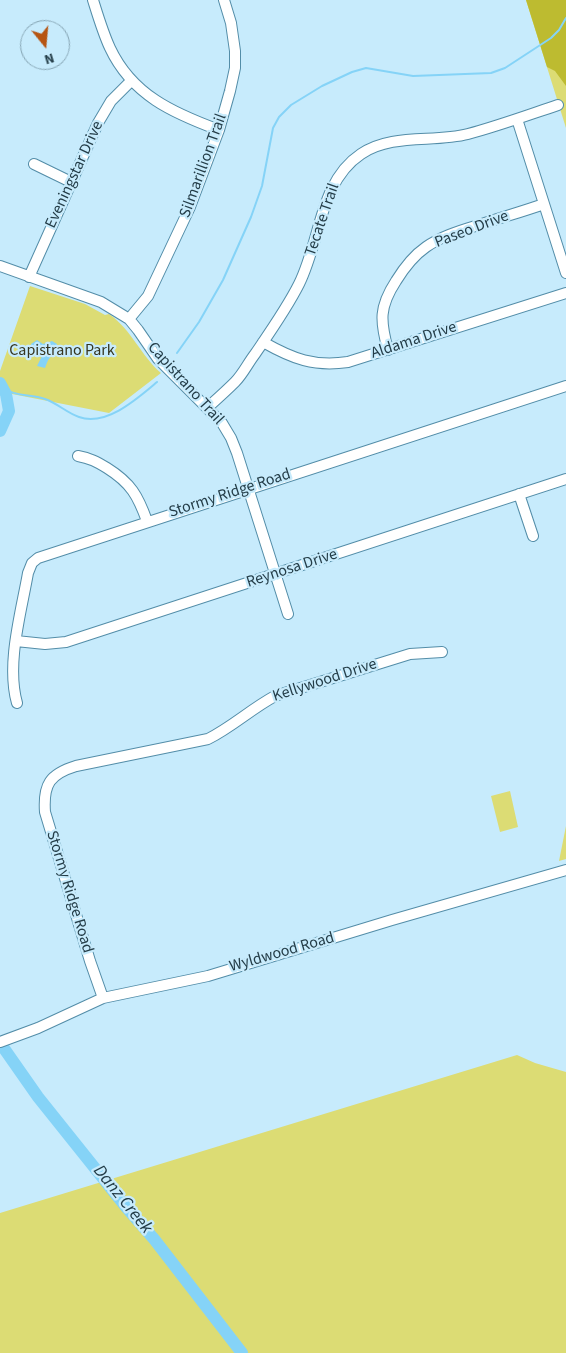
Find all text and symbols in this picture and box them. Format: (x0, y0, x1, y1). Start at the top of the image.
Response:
north arrow (20, 20, 70, 70)
text: N (42, 47, 56, 69)
street label: Silmarillion Trail (176, 111, 232, 221)
street label: Eveningstar Drive (42, 118, 108, 232)
street label: Tecate Trail (302, 181, 344, 259)
street label: Paseo Drive (432, 207, 512, 253)
street label: Aldama Drive (369, 318, 459, 364)
street label: Capistrano Trail (143, 339, 227, 429)
park label: Capistrano Park (9, 341, 115, 361)
street label: Stormy Ridge Road (167, 465, 293, 523)
street label: Reynosa Drive (244, 545, 340, 593)
street label: Kellywood Drive (271, 655, 379, 707)
street label: Stormy Ridge Road (41, 829, 97, 955)
street label: Wyldwood Road (227, 929, 337, 977)
water label: Danz Creek (88, 1161, 156, 1239)

